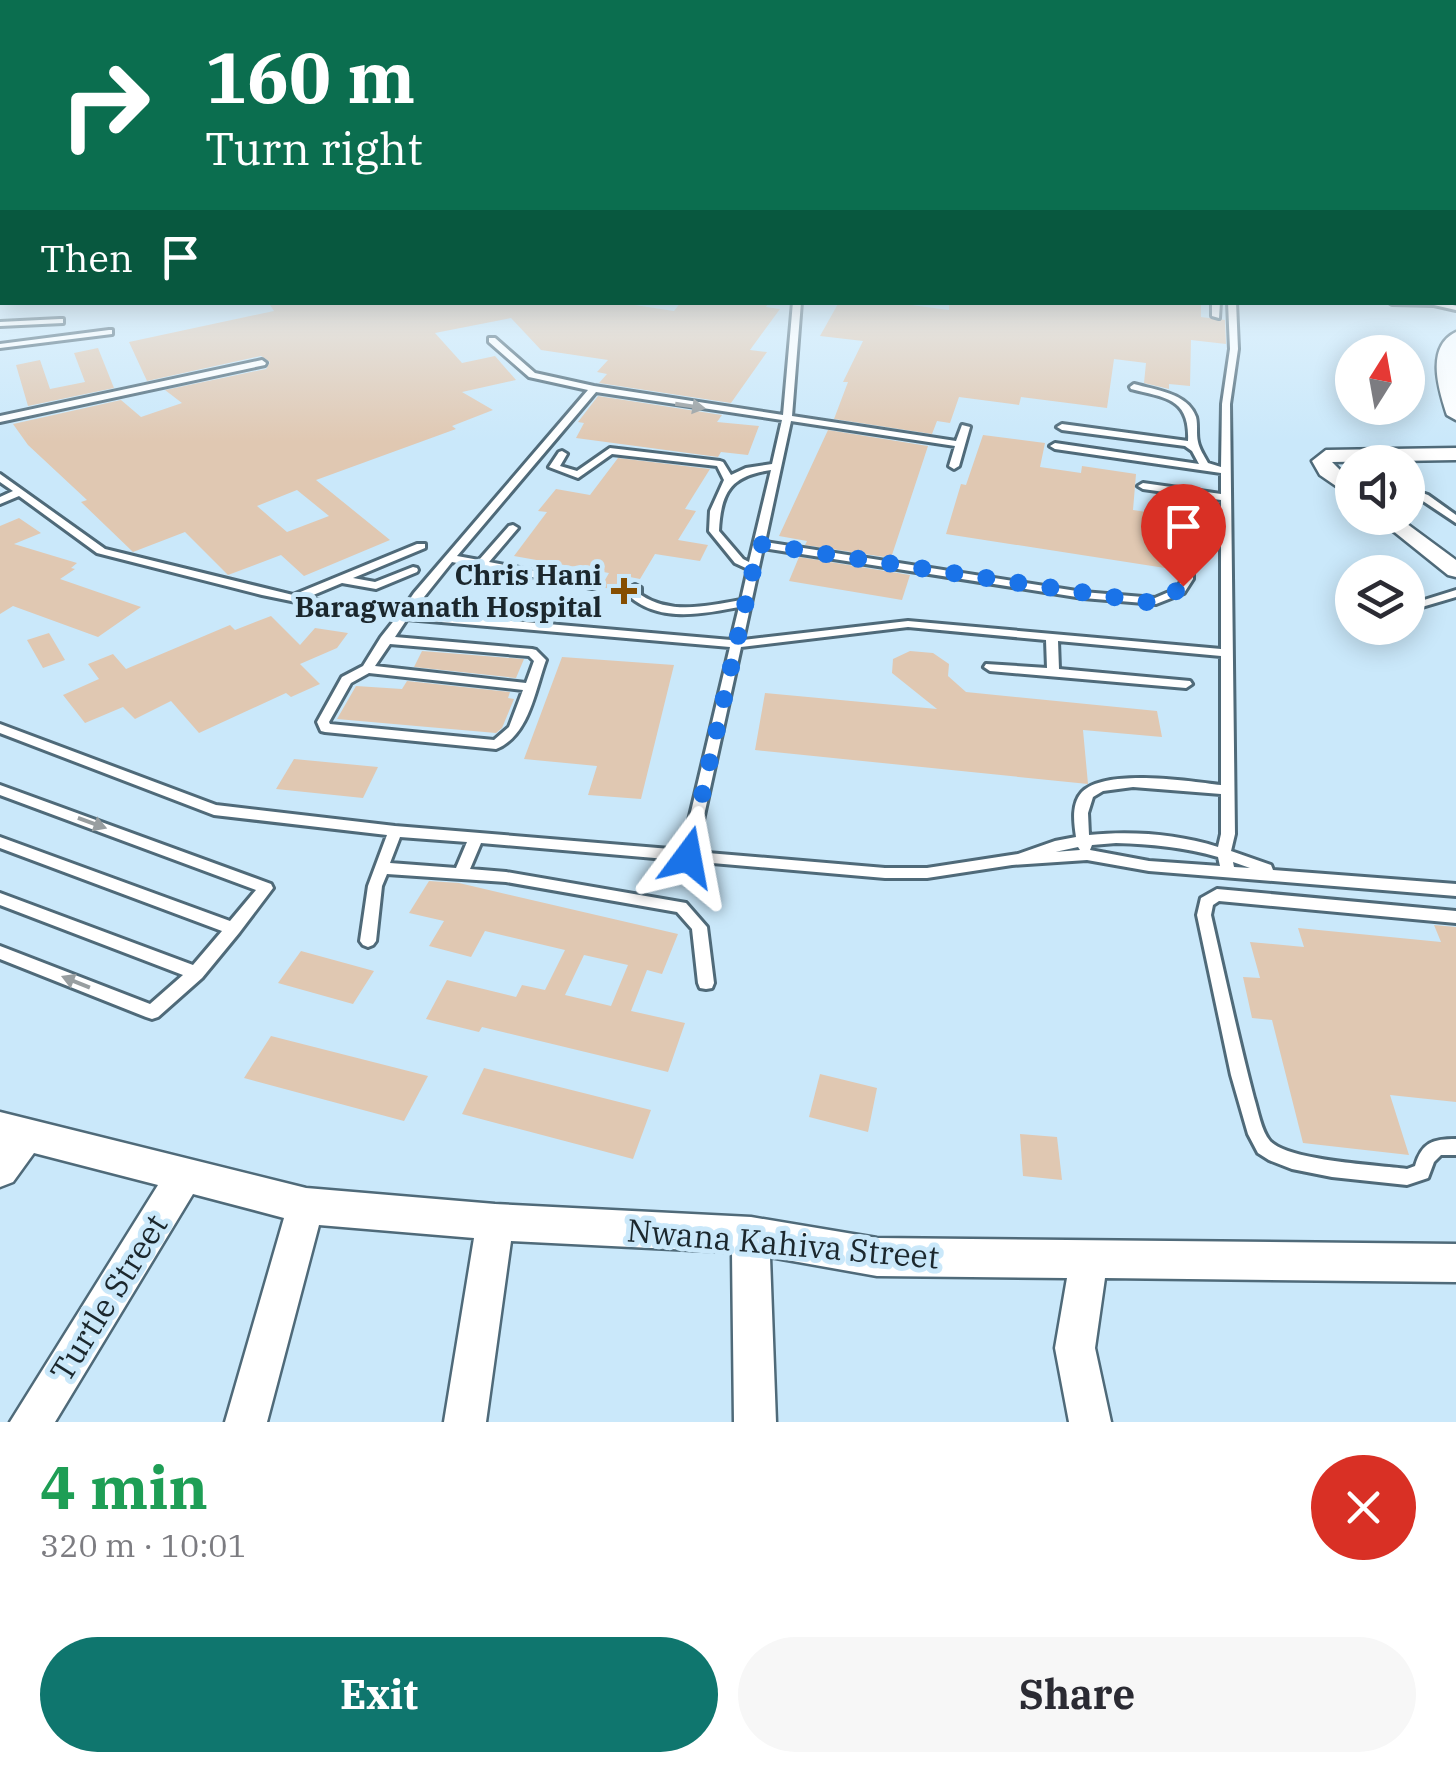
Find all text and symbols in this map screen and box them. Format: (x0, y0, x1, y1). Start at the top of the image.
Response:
text: 160 m (205, 31, 415, 122)
icon: right (40, 40, 170, 170)
text: Turn right (205, 119, 423, 177)
icon: arrive (153, 230, 208, 285)
text: Then (40, 233, 133, 282)
north arrow (1335, 335, 1425, 425)
map controls (1335, 335, 1425, 645)
one-way arrow (675, 398, 706, 414)
button: sound (1335, 445, 1425, 535)
pin (1141, 484, 1226, 587)
icon: arrive (1156, 499, 1211, 554)
button: layers (1335, 555, 1425, 645)
place label: Chris Hani Baragwanath Hospital (295, 556, 602, 625)
marker: Chris Hani Baragwanath Hospital (611, 578, 637, 604)
position arrow (636, 805, 740, 909)
one-way arrow (77, 816, 107, 831)
one-way arrow (61, 973, 91, 989)
street label: Turtle Street (40, 1206, 176, 1389)
street label: Nwana Kahiva Street (625, 1208, 941, 1278)
text: 4 min (40, 1447, 208, 1526)
button: close (1311, 1455, 1416, 1560)
text: 320 m · 10:01 (40, 1524, 247, 1566)
button: Exit (40, 1637, 718, 1752)
button: Share (738, 1637, 1416, 1752)

